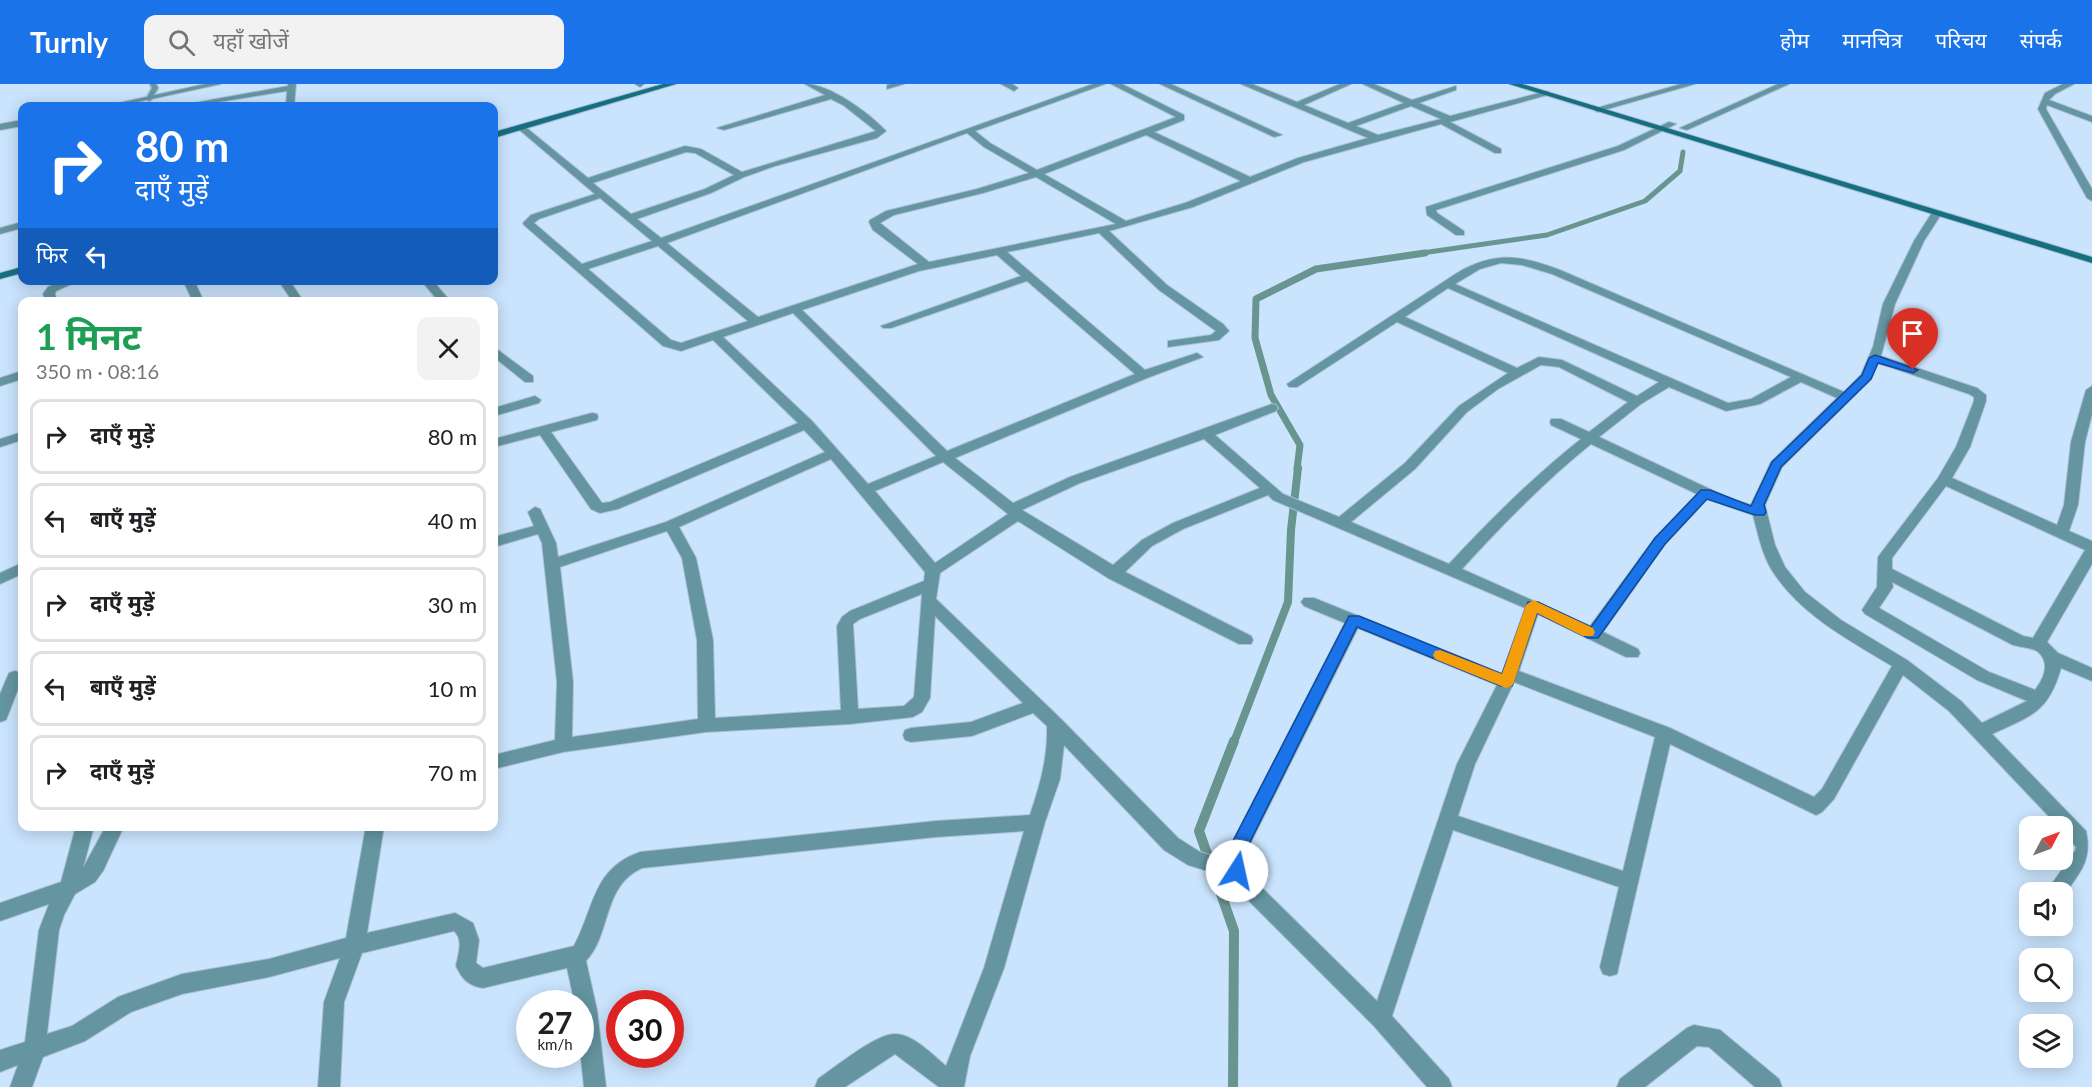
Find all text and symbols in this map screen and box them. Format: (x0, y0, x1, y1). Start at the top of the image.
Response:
search box (144, 15, 564, 69)
text: Turnly (30, 25, 108, 59)
icon: search (165, 26, 198, 59)
text: यहाँ खोजें (213, 27, 289, 54)
text: होम (1780, 27, 1809, 52)
text: मानचित्र (1842, 27, 1902, 52)
text: परिचय (1935, 27, 1987, 52)
text: संपर्क (2020, 27, 2062, 52)
text: 80 m (135, 121, 229, 171)
icon: right (36, 126, 114, 204)
text: दाएँ मुड़ें (135, 172, 209, 205)
icon: left (80, 240, 113, 273)
text: फिर (36, 241, 68, 268)
pin (1887, 308, 1938, 370)
text: 1 मिनट (36, 314, 141, 358)
button: close (417, 317, 480, 380)
icon: arrive (1896, 317, 1929, 350)
text: 350 m · 08:16 (36, 359, 159, 383)
icon: right (39, 420, 72, 453)
text: दाएँ मुड़ें (90, 421, 154, 448)
text: 80 m (428, 423, 477, 450)
icon: left (39, 504, 72, 537)
text: बाएँ मुड़ें (90, 505, 156, 532)
text: 40 m (428, 507, 477, 534)
icon: right (39, 588, 72, 621)
text: दाएँ मुड़ें (90, 589, 154, 616)
text: 30 m (428, 591, 477, 618)
icon: left (39, 672, 72, 705)
text: बाएँ मुड़ें (90, 673, 156, 700)
text: 10 m (428, 675, 477, 702)
icon: right (39, 756, 72, 789)
text: दाएँ मुड़ें (90, 757, 154, 784)
text: 70 m (428, 759, 477, 786)
north arrow (2019, 816, 2073, 870)
map controls (2019, 816, 2073, 1068)
position arrow (1205, 839, 1269, 903)
button: sound (2019, 882, 2073, 936)
button: search (2019, 948, 2073, 1002)
speed limit sign: 30 (606, 990, 684, 1068)
text: 27 (538, 1004, 572, 1040)
button: layers (2019, 1014, 2073, 1068)
text: km/h (537, 1035, 573, 1053)

